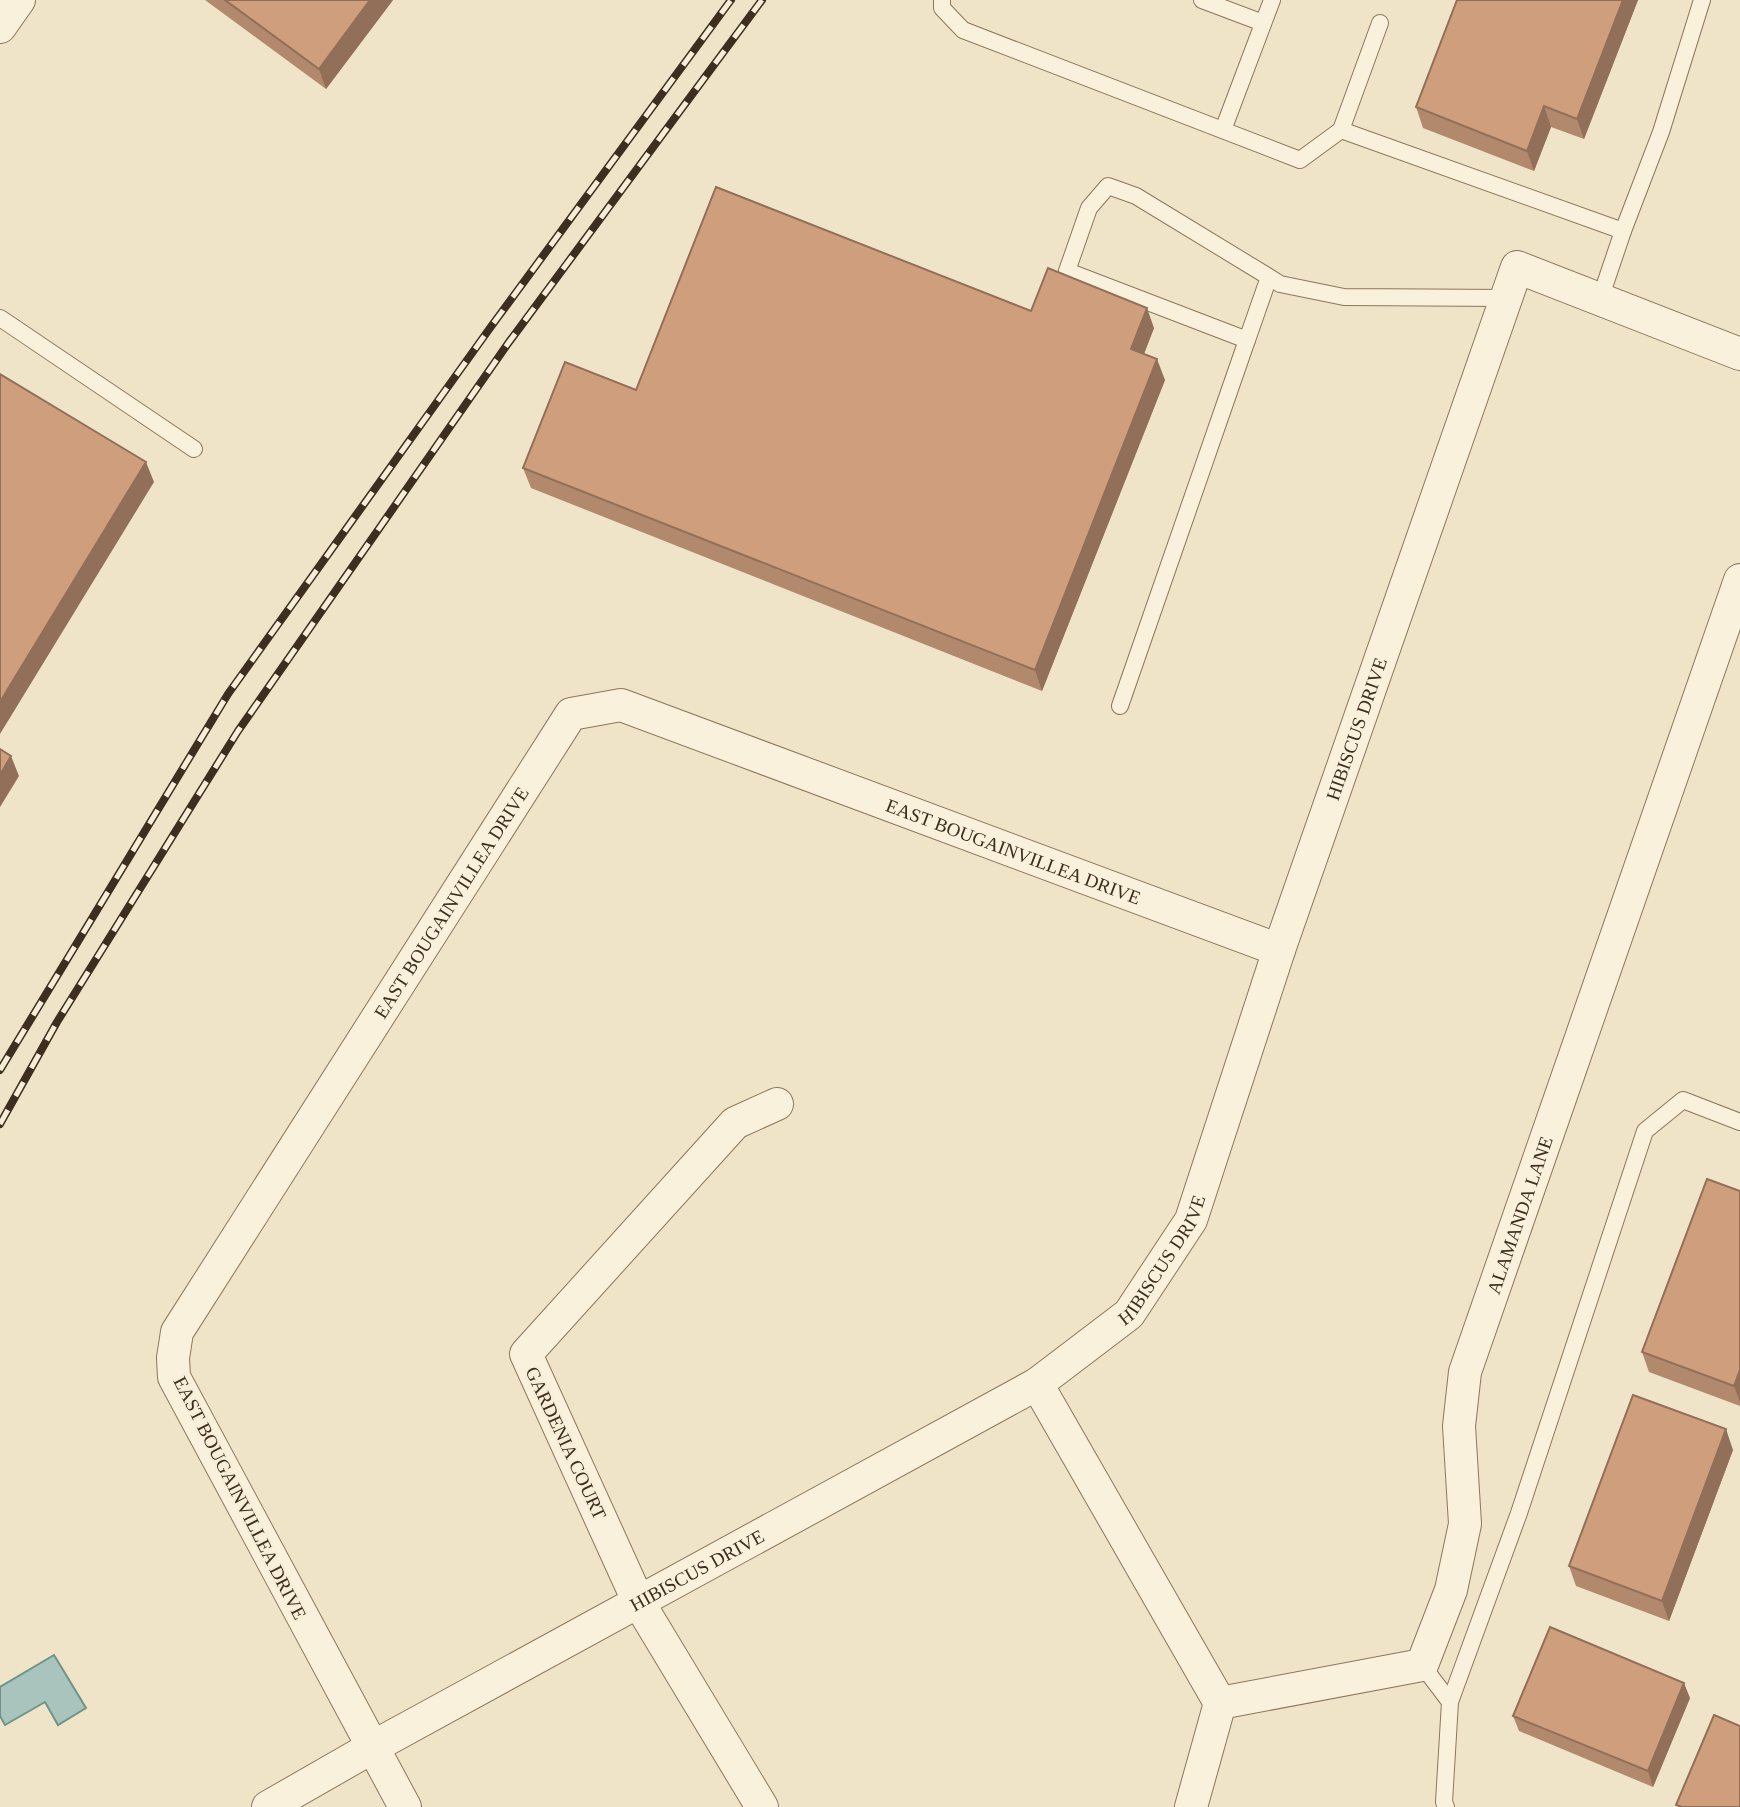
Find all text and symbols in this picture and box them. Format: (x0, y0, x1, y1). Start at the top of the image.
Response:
street label: HIBISCUS DRIVE (1322, 655, 1391, 803)
street label: EAST BOUGAINVILLEA DRIVE (369, 783, 532, 1022)
street label: EAST BOUGAINVILLEA DRIVE (883, 794, 1144, 908)
street label: ALAMANDA LANE (1482, 1134, 1557, 1297)
street label: HIBISCUS DRIVE (1114, 1192, 1209, 1329)
street label: GARDENIA COURT (521, 1363, 611, 1523)
street label: EAST BOUGAINVILLEA DRIVE (169, 1373, 311, 1623)
street label: HIBISCUS DRIVE (626, 1525, 767, 1615)

